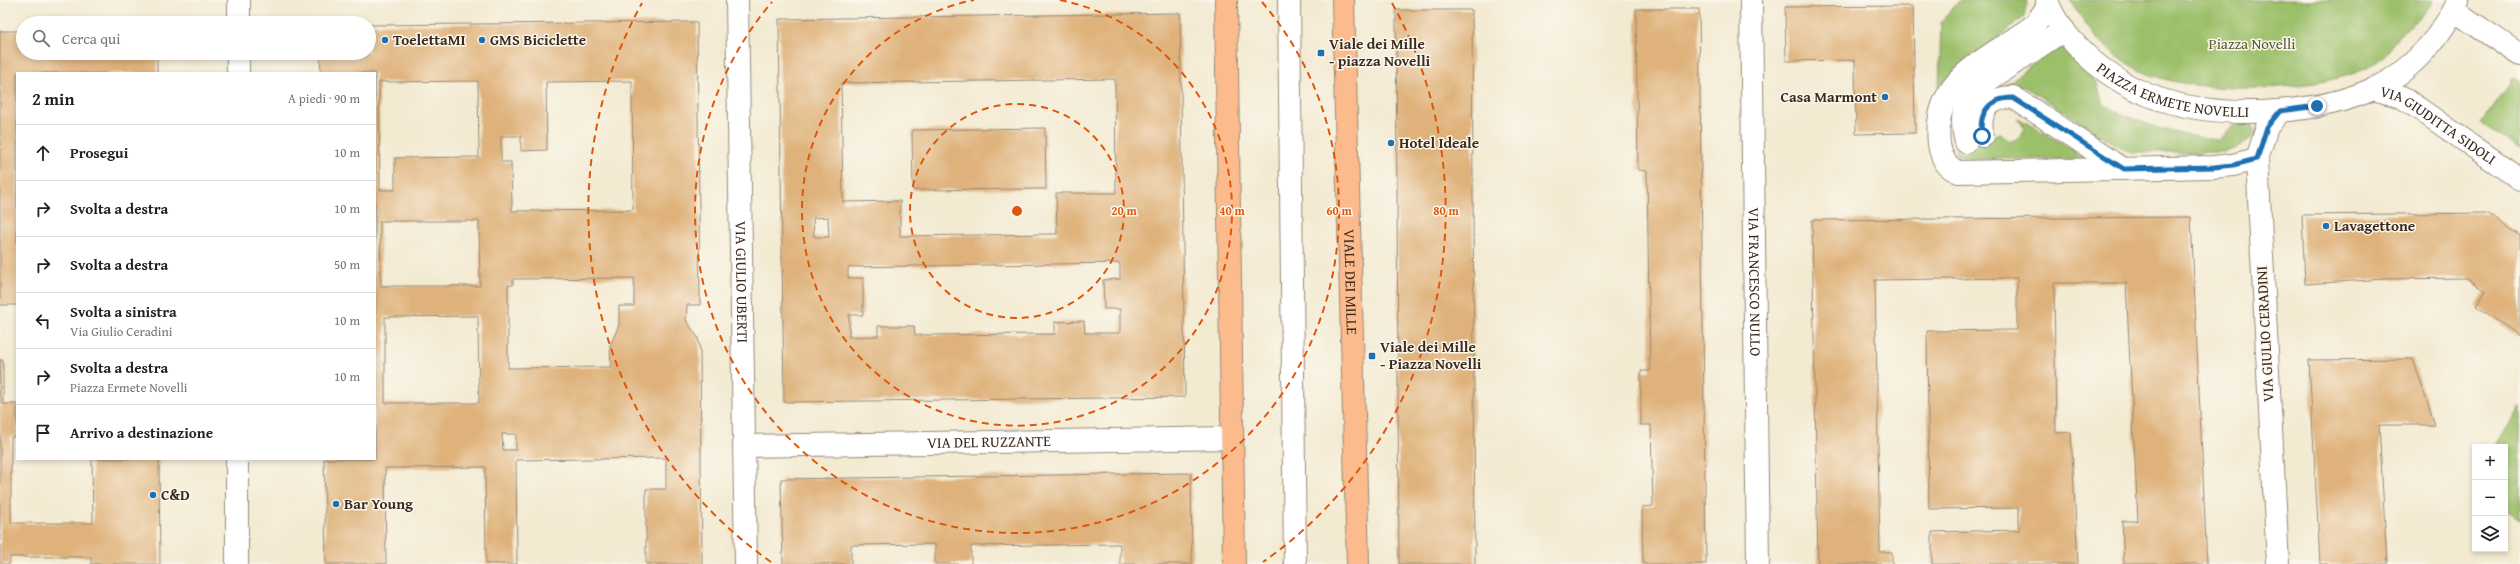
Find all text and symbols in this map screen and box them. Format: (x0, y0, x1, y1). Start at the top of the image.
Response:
search box (16, 16, 376, 60)
icon: search (30, 27, 52, 49)
text: Cerca qui (62, 28, 120, 49)
place label: ToelettaMI (393, 29, 466, 50)
place label: GMS Biciclette (490, 29, 586, 50)
place label: Viale dei Mille - piazza Novelli (1329, 33, 1431, 71)
park label: Piazza Novelli (2209, 33, 2295, 54)
marker: ToelettaMI (380, 35, 390, 45)
marker: GMS Biciclette (477, 35, 487, 45)
marker: Viale dei Mille - piazza Novelli (1316, 48, 1326, 58)
street label: PIAZZA ERMETE NOVELLI (2092, 57, 2249, 122)
street label: VIA GIUDITTA SIDOLI (2378, 80, 2500, 169)
text: 2 min (32, 86, 74, 111)
place label: Casa Marmont (1781, 86, 1877, 107)
text: A piedi · 90 m (288, 89, 360, 108)
marker: Casa Marmont (1880, 92, 1890, 102)
route end (2308, 97, 2326, 115)
route start (1973, 127, 1991, 145)
place label: Hotel Ideale (1399, 132, 1479, 153)
marker: Hotel Ideale (1386, 138, 1396, 148)
icon: ahead (32, 142, 54, 164)
text: Prosegui (70, 142, 128, 163)
text: 10 m (334, 143, 360, 162)
icon: right (32, 198, 54, 220)
text: Svolta a destra (70, 198, 168, 219)
text: 10 m (334, 199, 360, 218)
text: 20 m (1111, 202, 1137, 219)
text: 40 m (1219, 202, 1245, 219)
text: 60 m (1326, 202, 1352, 219)
text: 80 m (1433, 202, 1459, 219)
centre of rings (1010, 204, 1024, 218)
street label: VIA FRANCESCO NULLO (1744, 207, 1766, 357)
place label: Lavagettone (2334, 215, 2415, 236)
street label: VIA GIULIO UBERTI (731, 221, 753, 343)
marker: Lavagettone (2321, 221, 2331, 231)
street label: VIALE DEI MILLE (1339, 229, 1363, 335)
icon: right (32, 254, 54, 276)
text: Svolta a destra (70, 254, 168, 275)
text: 50 m (334, 255, 360, 274)
street label: VIA GIULIO CERADINI (2250, 265, 2279, 403)
text: Svolta a sinistra (70, 301, 177, 322)
icon: left (32, 310, 54, 332)
text: 10 m (334, 311, 360, 330)
text: Via Giulio Ceradini (70, 322, 172, 341)
place label: Viale dei Mille - Piazza Novelli (1380, 336, 1482, 374)
marker: Viale dei Mille - Piazza Novelli (1367, 351, 1377, 361)
text: Svolta a destra (70, 357, 168, 378)
icon: right (32, 366, 54, 388)
text: 10 m (334, 367, 360, 386)
text: Piazza Ermete Novelli (70, 378, 187, 397)
icon: arrive (32, 422, 54, 444)
text: Arrivo a destinazione (70, 422, 213, 443)
street label: VIA DEL RUZZANTE (927, 430, 1051, 453)
map controls (2472, 444, 2508, 552)
button: + (2472, 444, 2508, 480)
button: − (2472, 480, 2508, 516)
place label: C&D (161, 484, 190, 505)
marker: C&D (148, 490, 158, 500)
place label: Bar Young (344, 493, 413, 514)
marker: Bar Young (331, 499, 341, 509)
button: layers (2472, 516, 2508, 552)

